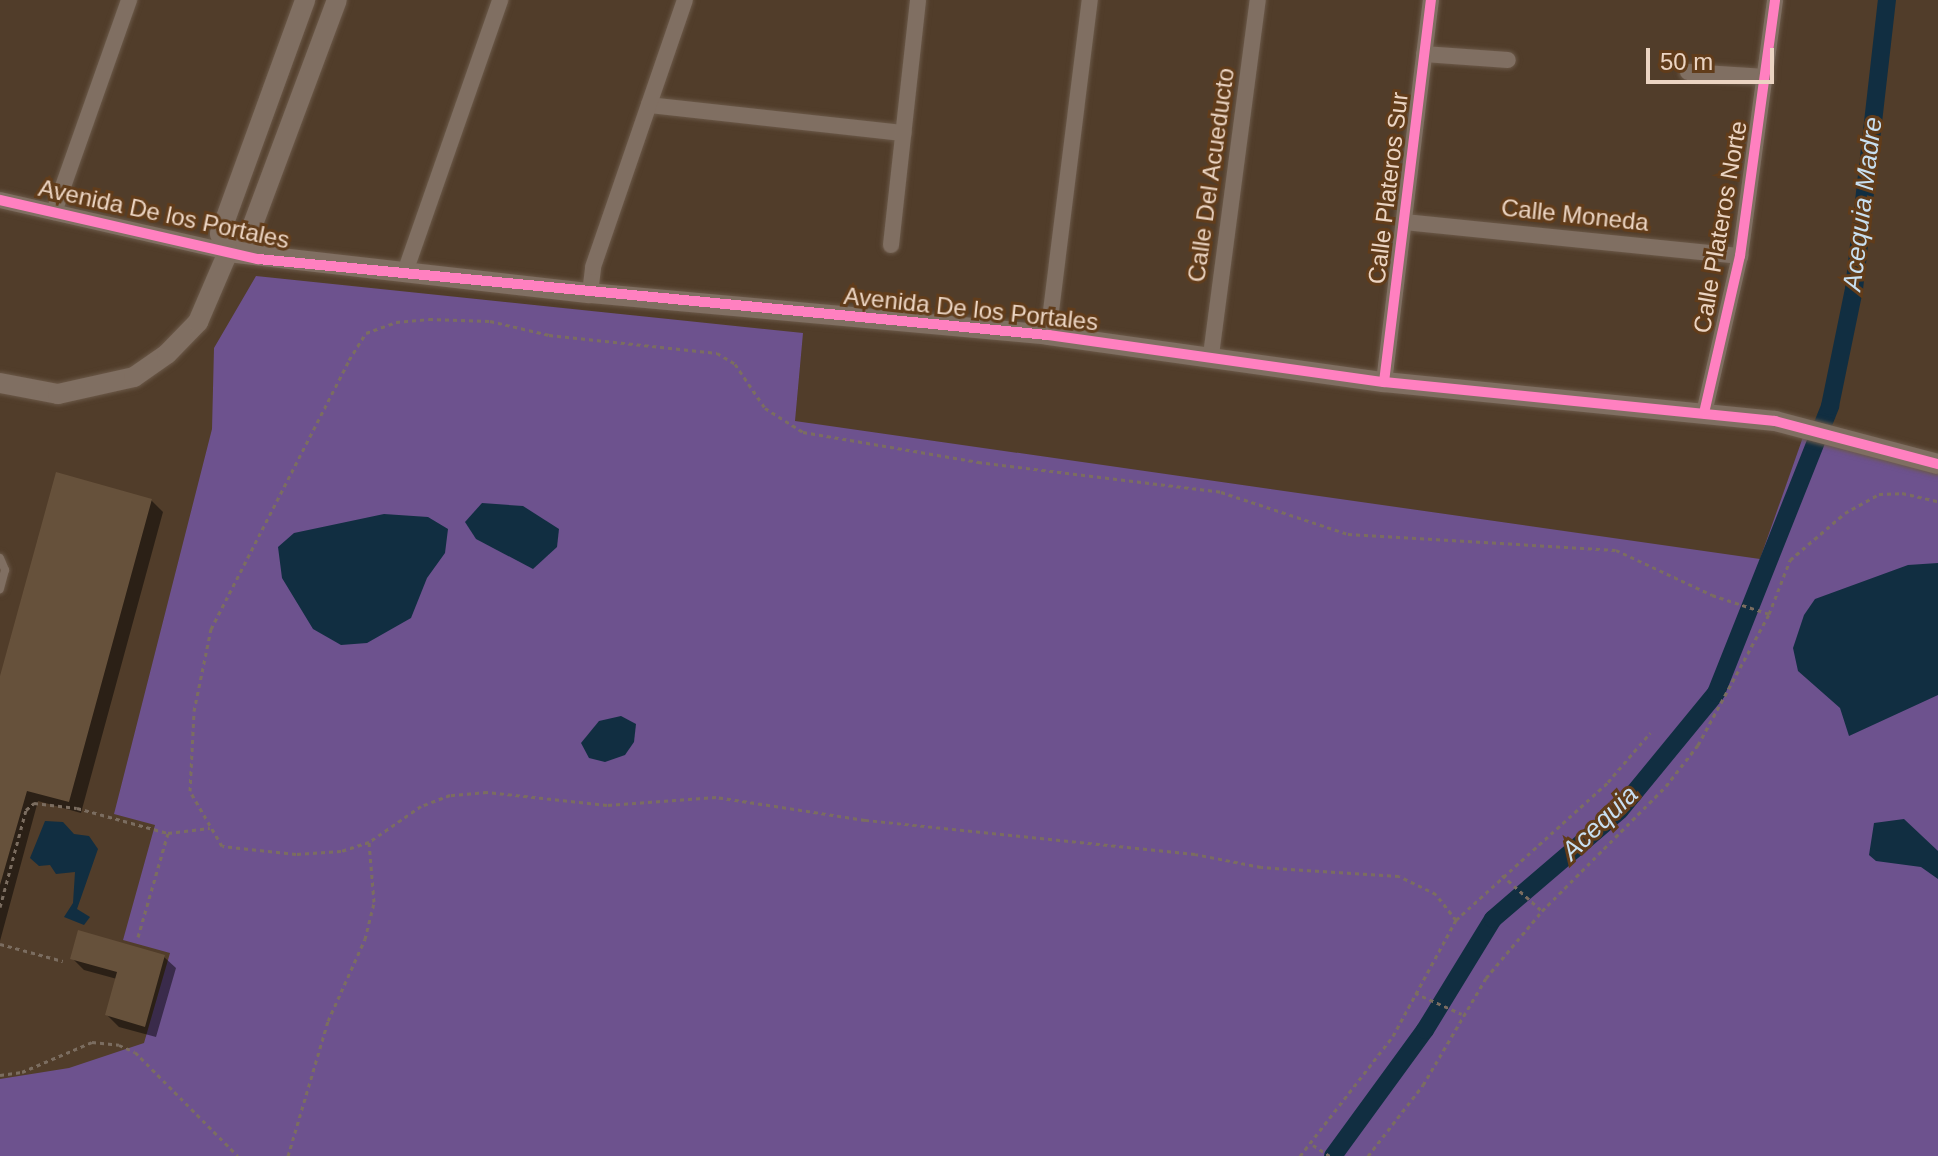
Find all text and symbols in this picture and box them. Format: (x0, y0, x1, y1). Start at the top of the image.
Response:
scale bar (1650, 32, 1778, 82)
text: 50 m (1660, 48, 1713, 75)
street label: Calle Del Acueducto (1182, 65, 1240, 285)
street label: Calle Plateros Sur (1362, 90, 1414, 286)
water label: Acequia Madre (1837, 115, 1889, 293)
street label: Calle Plateros Norte (1687, 119, 1753, 335)
street label: Avenida De los Portales (36, 173, 292, 255)
street label: Calle Moneda (1500, 193, 1650, 237)
street label: Avenida De los Portales (842, 281, 1100, 337)
water label: Acequia (1555, 779, 1645, 867)

